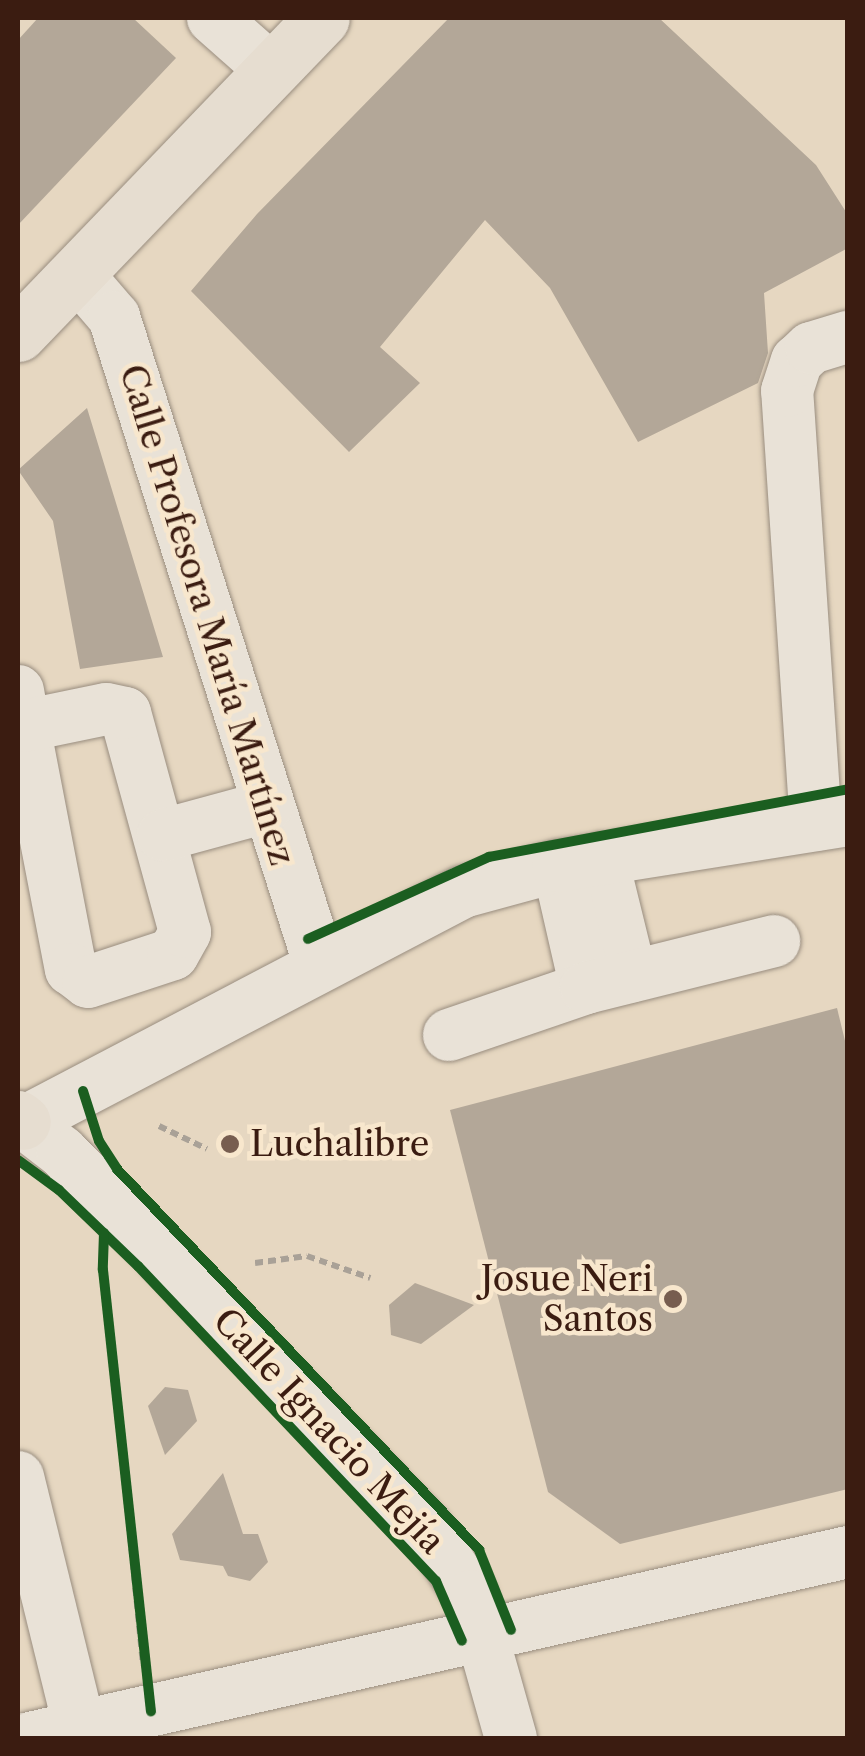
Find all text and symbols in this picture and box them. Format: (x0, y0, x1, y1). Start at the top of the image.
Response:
street label: Calle Profesora María Martínez (111, 359, 303, 871)
place label: Luchalibre (250, 1123, 429, 1165)
marker: Luchalibre (219, 1133, 241, 1155)
place label: Josue Neri Santos (481, 1258, 653, 1340)
marker: Josue Neri Santos (662, 1288, 684, 1310)
street label: Calle Ignacio Mejía (205, 1300, 453, 1562)

